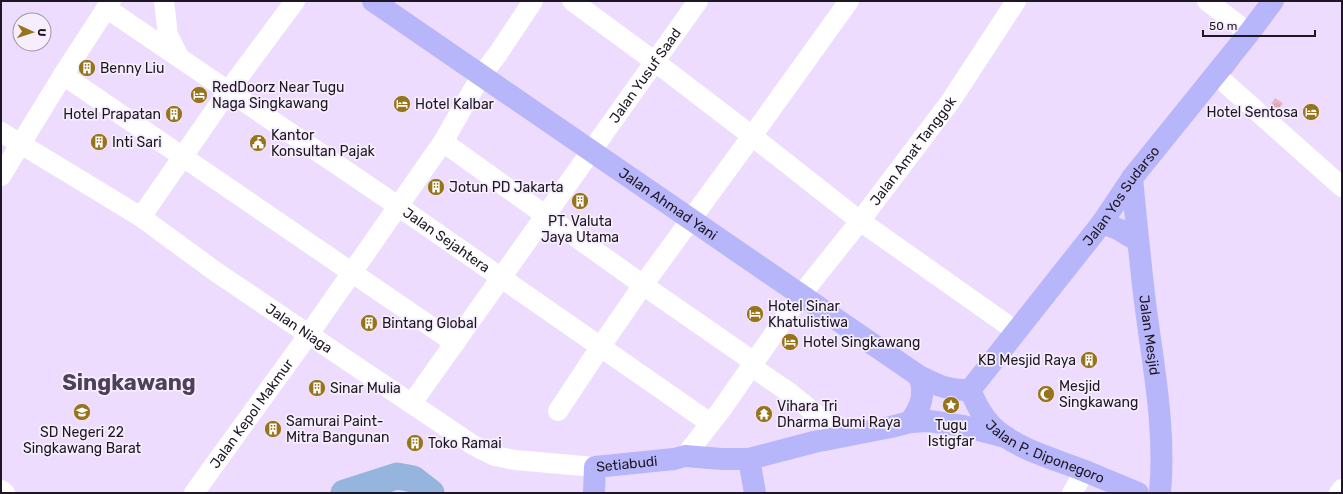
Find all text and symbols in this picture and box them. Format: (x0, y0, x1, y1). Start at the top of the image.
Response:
north arrow (12, 12, 52, 52)
scale bar (1203, 12, 1315, 38)
text: 50 m (1209, 19, 1237, 33)
street label: Jalan Yusuf Saad (606, 25, 685, 126)
text: U (35, 28, 48, 37)
building icon: Benny Liu (77, 58, 97, 78)
place label: Benny Liu (100, 60, 164, 77)
place label: RedDoorz Near Tugu Naga Singkawang (212, 79, 344, 112)
hotel icon: RedDoorz Near Tugu Naga Singkawang (189, 85, 209, 105)
street label: Jalan Amat Tanggok (867, 93, 961, 209)
hotel icon: Hotel Kalbar (392, 94, 412, 114)
place label: Hotel Kalbar (415, 96, 495, 113)
hotel icon: Hotel Sentosa (1301, 102, 1321, 122)
building icon: Hotel Prapatan (164, 104, 184, 124)
place label: Hotel Sentosa (1207, 104, 1298, 121)
place label: Hotel Prapatan (63, 106, 161, 123)
place label: Kantor Konsultan Pajak (271, 127, 376, 160)
building icon: Inti Sari (89, 132, 109, 152)
public building icon: Kantor Konsultan Pajak (248, 133, 268, 153)
place label: Inti Sari (112, 134, 162, 151)
street label: Jalan Yos Sudarso (1079, 143, 1163, 249)
street label: Jalan Ahmad Yani (615, 164, 720, 244)
building icon: Jotun PD Jakarta (426, 177, 446, 197)
place label: Jotun PD Jakarta (449, 179, 564, 196)
building icon: PT. Valuta Jaya Utama (570, 191, 590, 211)
street label: Jalan Sejahtera (400, 204, 493, 276)
place label: PT. Valuta Jaya Utama (541, 213, 619, 246)
street label: Jalan Mesjid (1135, 294, 1163, 376)
place label: Hotel Sinar Khatulistiwa (768, 298, 848, 331)
street label: Jalan Niaga (262, 300, 335, 357)
hotel icon: Hotel Sinar Khatulistiwa (745, 304, 765, 324)
building icon: Bintang Global (359, 313, 379, 333)
place label: Bintang Global (382, 315, 477, 332)
hotel icon: Hotel Singkawang (780, 332, 800, 352)
place label: Hotel Singkawang (803, 334, 920, 351)
building icon: KB Mesjid Raya (1079, 350, 1099, 370)
place label: KB Mesjid Raya (978, 352, 1076, 369)
street label: Jalan Kepol Makmur (207, 355, 298, 472)
district label: Singkawang (62, 369, 196, 396)
building icon: Sinar Mulia (307, 378, 327, 398)
place label: Mesjid Singkawang (1059, 378, 1138, 411)
place label: Sinar Mulia (330, 380, 401, 397)
mosque icon: Mesjid Singkawang (1036, 384, 1056, 404)
place icon: Tugu Istigfar (941, 395, 961, 415)
place label: Vihara Tri Dharma Bumi Raya (777, 398, 901, 431)
school or university icon: SD Negeri 22 Singkawang Barat (72, 402, 92, 422)
temple icon: Vihara Tri Dharma Bumi Raya (754, 404, 774, 424)
place label: Samurai Paint- Mitra Bangunan (286, 413, 389, 446)
place label: Tugu Istigfar (928, 417, 975, 450)
street label: Jalan P. Diponegoro (982, 417, 1107, 487)
building icon: Samurai Paint- Mitra Bangunan (263, 419, 283, 439)
place label: SD Negeri 22 Singkawang Barat (23, 424, 142, 457)
building icon: Toko Ramai (405, 433, 425, 453)
place label: Toko Ramai (428, 435, 502, 452)
street label: Setiabudi (595, 453, 658, 476)

